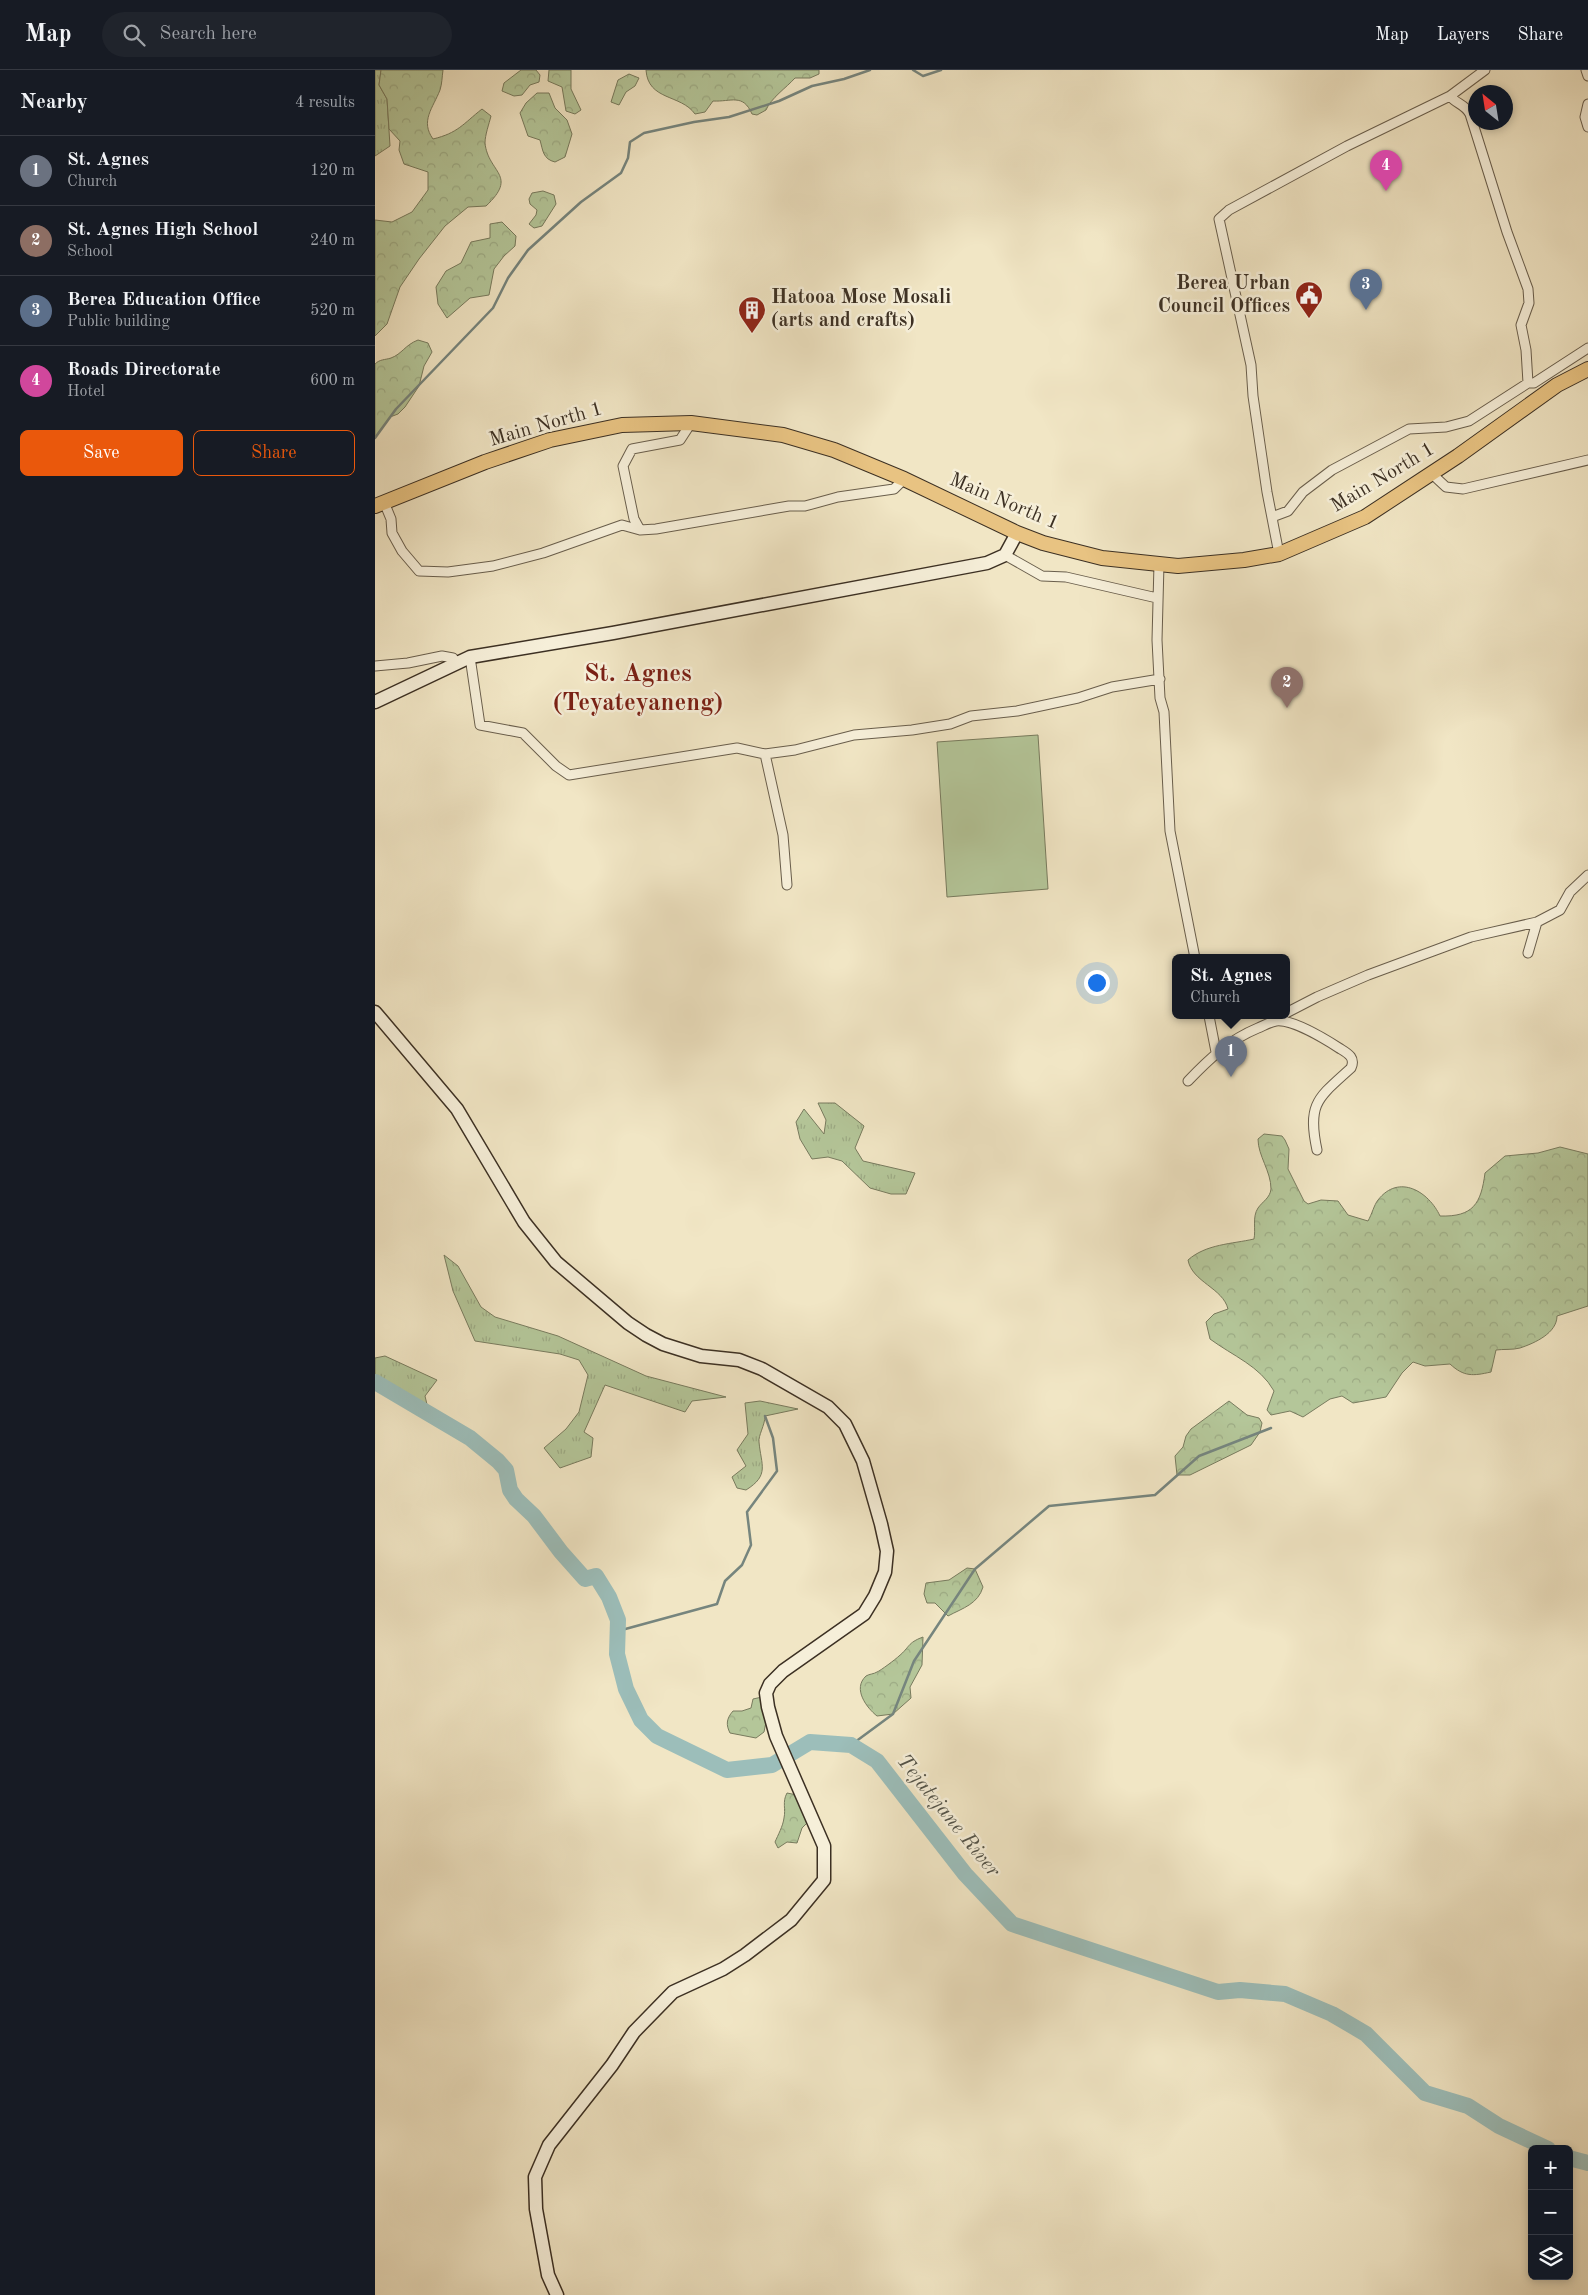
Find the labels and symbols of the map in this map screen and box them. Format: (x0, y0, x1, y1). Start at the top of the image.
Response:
north arrow (1468, 85, 1513, 130)
pin: 4 (1370, 150, 1402, 191)
pin: 3 (1350, 269, 1382, 310)
place label: Berea Urban Council Offices (1158, 274, 1290, 317)
public building icon: Berea Urban Council Offices (1294, 280, 1324, 319)
place label: Hatooa Mose Mosali (arts and crafts) (771, 288, 951, 331)
building icon: Hatooa Mose Mosali (arts and crafts) (737, 295, 767, 334)
street label: Main North 1 (487, 399, 605, 451)
street label: Main North 1 (1328, 439, 1438, 517)
street label: Main North 1 (946, 470, 1062, 534)
district label: St. Agnes (Teyateyaneng) (553, 662, 723, 716)
pin: 2 (1271, 667, 1303, 708)
your location (1084, 970, 1110, 996)
pin: 1 (1215, 1036, 1247, 1077)
water label: Tejatejane River (892, 1751, 1004, 1882)

